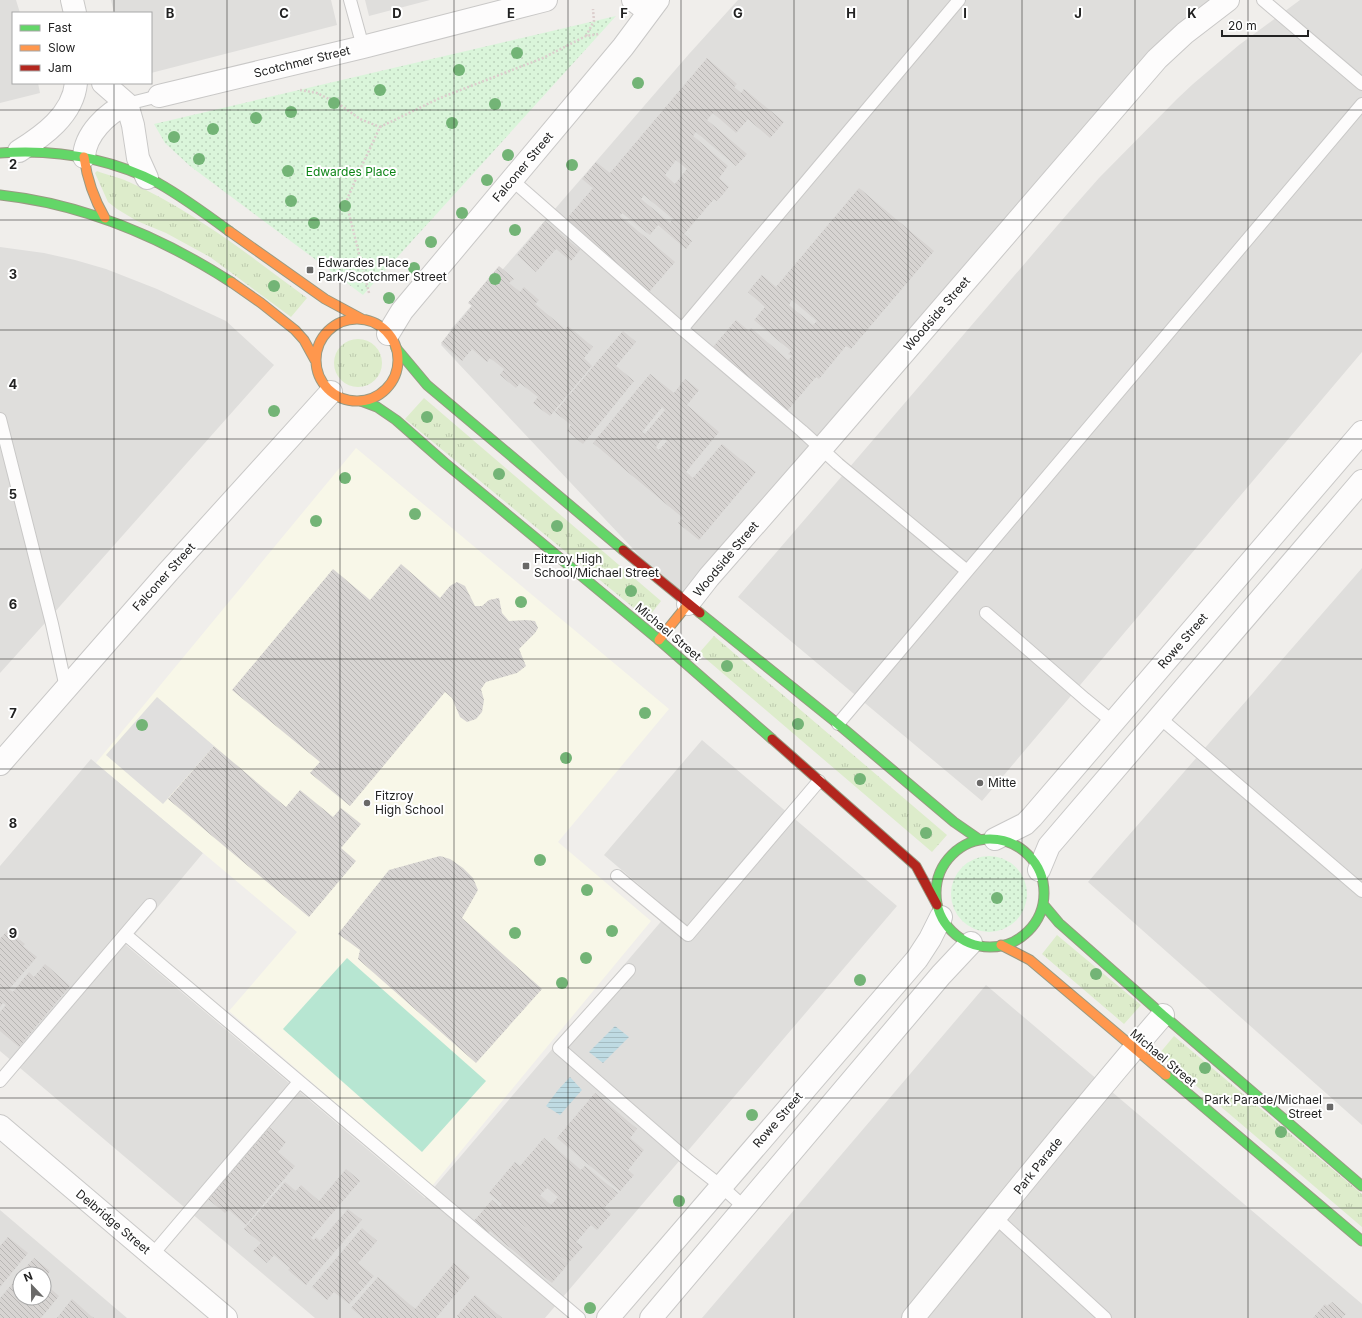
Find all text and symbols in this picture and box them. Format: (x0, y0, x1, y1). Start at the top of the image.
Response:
text: B (166, 5, 175, 21)
text: C (279, 5, 289, 21)
text: D (392, 5, 402, 21)
text: E (507, 5, 515, 21)
text: F (620, 5, 628, 21)
text: G (733, 5, 743, 21)
text: H (846, 5, 856, 21)
text: I (963, 5, 967, 21)
text: J (1074, 5, 1082, 21)
text: K (1187, 5, 1197, 21)
legend (12, 12, 152, 84)
scale bar (1222, 12, 1308, 38)
text: 20 m (1228, 18, 1257, 33)
text: Fast (48, 20, 72, 35)
text: Slow (48, 40, 76, 55)
street label: Scotchmer Street (252, 42, 352, 81)
text: Jam (48, 60, 72, 75)
street label: Falconer Street (489, 129, 556, 205)
text: 2 (9, 156, 17, 172)
park label: Edwardes Place (306, 164, 396, 179)
place label: Edwardes Place Park/Scotchmer Street (318, 255, 447, 284)
marker: Edwardes Place Park/Scotchmer Street (305, 265, 315, 275)
text: 3 (9, 266, 17, 282)
street label: Woodside Street (900, 273, 973, 354)
text: 4 (9, 376, 18, 392)
text: 5 (9, 486, 17, 502)
street label: Woodside Street (690, 518, 762, 599)
street label: Falconer Street (129, 540, 198, 614)
place label: Fitzroy High School/Michael Street (534, 551, 659, 580)
marker: Fitzroy High School/Michael Street (521, 561, 531, 571)
text: 6 (9, 596, 17, 612)
street label: Michael Street (632, 600, 704, 664)
street label: Rowe Street (1155, 610, 1211, 671)
text: 7 (9, 705, 17, 721)
place label: Mitte (988, 775, 1016, 790)
marker: Mitte (975, 778, 985, 788)
place label: Fitzroy High School (375, 788, 444, 817)
marker: Fitzroy High School (362, 798, 372, 808)
text: 8 (9, 815, 17, 831)
text: 9 (9, 925, 17, 941)
street label: Michael Street (1127, 1026, 1199, 1090)
street label: Rowe Street (750, 1089, 806, 1150)
place label: Park Parade/Michael Street (1204, 1092, 1322, 1121)
marker: Park Parade/Michael Street (1325, 1102, 1335, 1112)
street label: Park Parade (1010, 1134, 1065, 1197)
street label: Delbridge Street (73, 1186, 154, 1257)
north arrow (12, 1266, 52, 1306)
text: N (22, 1269, 35, 1285)

